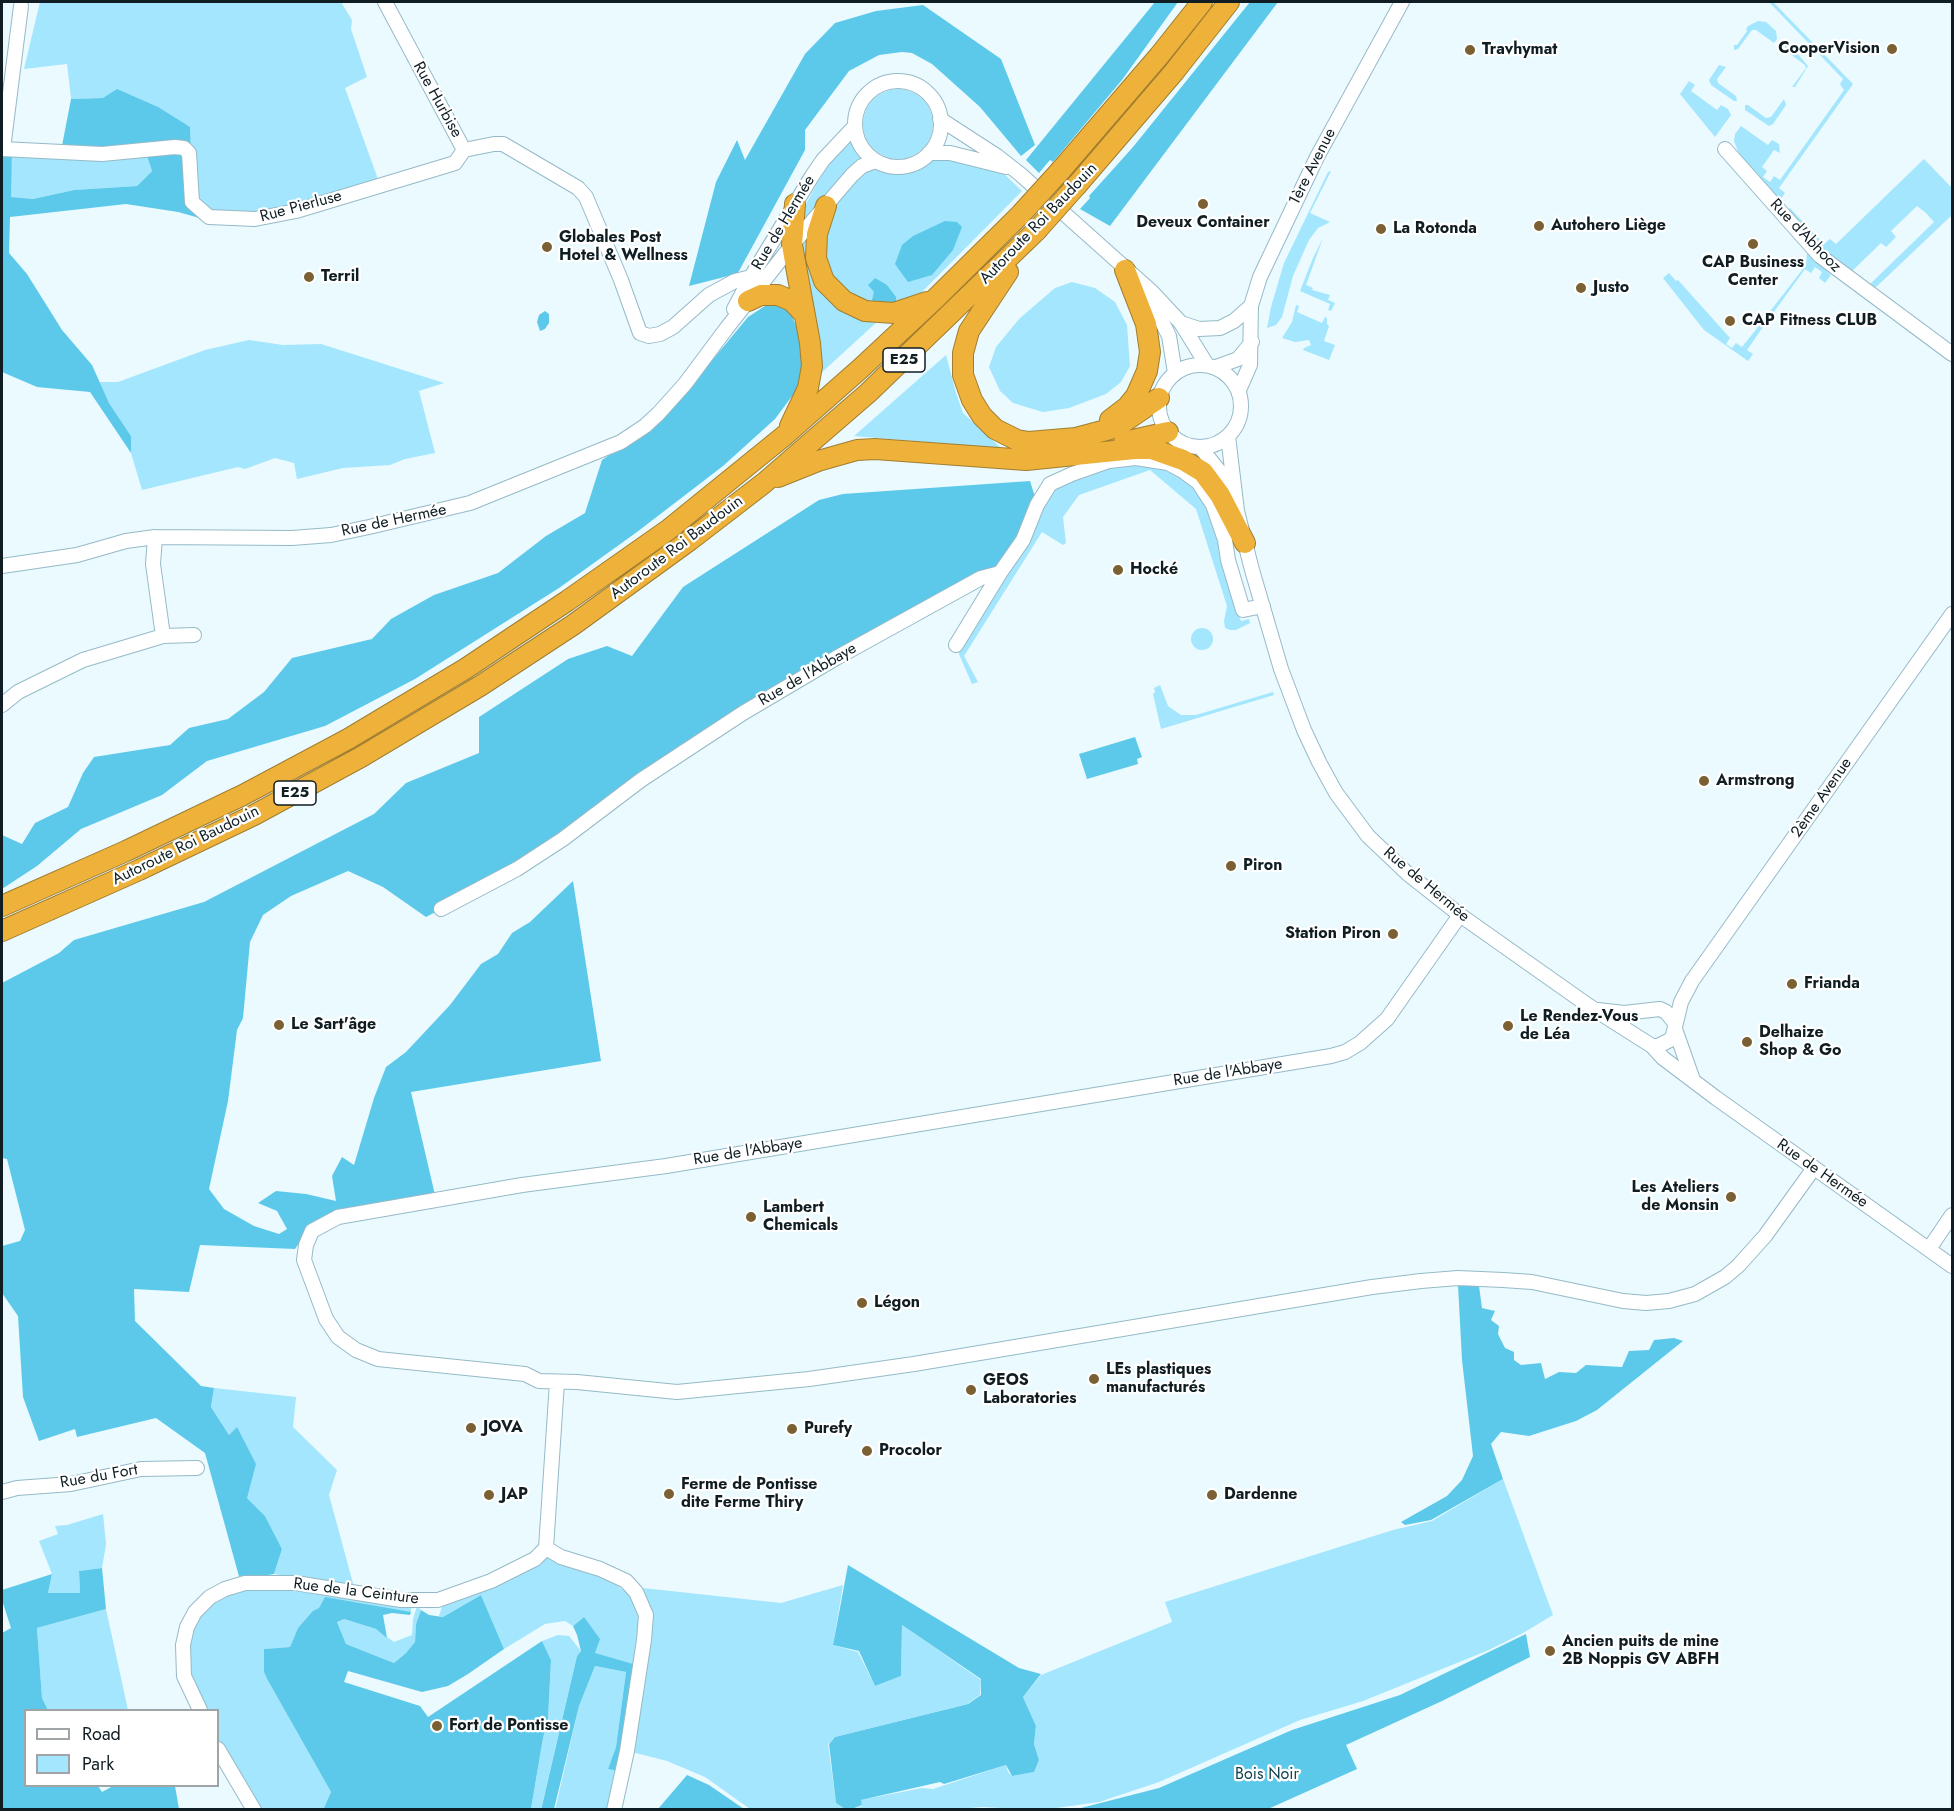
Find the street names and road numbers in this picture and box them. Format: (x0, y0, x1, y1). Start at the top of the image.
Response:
street label: Rue Hurbise (408, 59, 466, 141)
street label: 1ère Avenue (1285, 125, 1341, 209)
street label: Autoroute Roi Baudouin (976, 159, 1102, 289)
street label: Rue de Hermée (748, 172, 820, 274)
street label: Rue Pierluse (258, 187, 344, 227)
street label: Rue d'Abhooz (1765, 195, 1845, 277)
road number: E25 (883, 348, 925, 372)
street label: Autoroute Roi Baudouin (607, 492, 747, 604)
street label: Rue de Hermée (340, 501, 448, 541)
street label: Rue de l'Abbaye (756, 639, 860, 711)
street label: 2ème Avenue (1788, 755, 1856, 841)
road number: E25 (274, 781, 316, 805)
street label: Autoroute Roi Baudouin (109, 802, 263, 890)
street label: Rue de Hermée (1379, 843, 1473, 927)
street label: Rue de l'Abbaye (1172, 1055, 1284, 1091)
street label: Rue de l'Abbaye (692, 1134, 804, 1170)
street label: Rue de Hermée (1773, 1136, 1871, 1212)
street label: Rue du Fort (59, 1461, 139, 1493)
street label: Rue de la Ceinture (292, 1575, 420, 1609)

